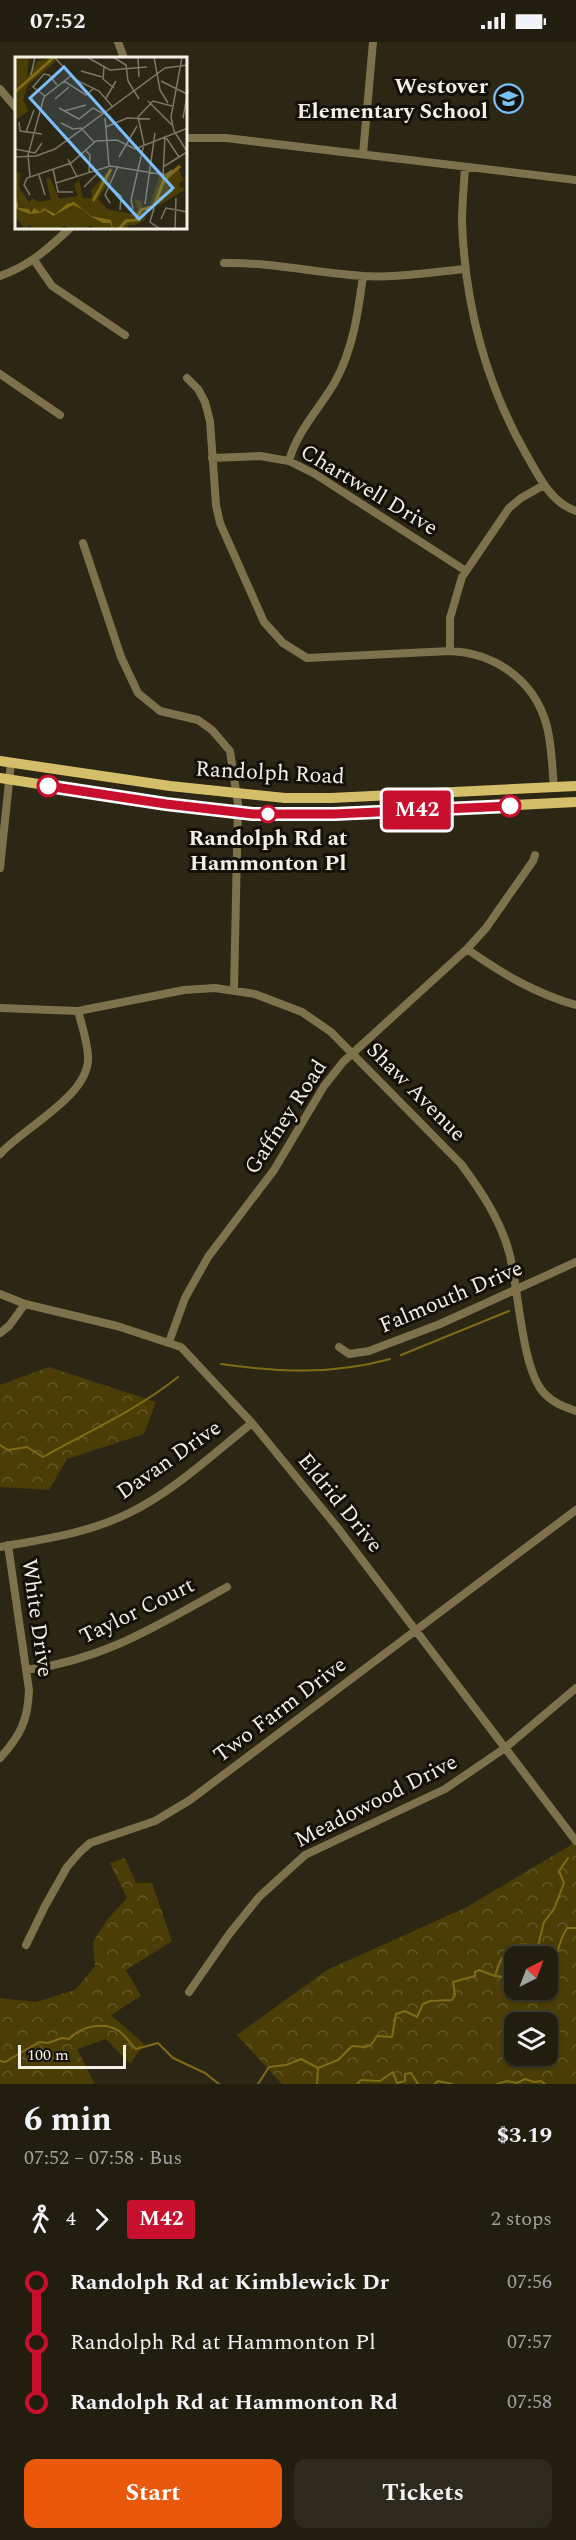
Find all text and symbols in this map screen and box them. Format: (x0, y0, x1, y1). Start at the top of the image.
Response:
text: 07:52 (30, 5, 85, 38)
inset map (15, 57, 188, 230)
place label: Westover Elementary School (297, 70, 489, 128)
school or university icon: Westover Elementary School (493, 83, 525, 115)
street label: Chartwell Drive (294, 436, 444, 544)
street label: Randolph Road (195, 753, 345, 793)
unlabelled marker (37, 775, 59, 797)
line badge: M42 (382, 790, 452, 830)
text: M42 (395, 794, 439, 826)
unlabelled marker (499, 795, 521, 817)
marker: Randolph Rd at Hammonton Pl (259, 805, 277, 823)
place label: Randolph Rd at Hammonton Pl (188, 822, 348, 880)
street label: Shaw Avenue (358, 1034, 474, 1150)
street label: Gaffney Road (236, 1053, 336, 1181)
street label: Falmouth Drive (374, 1252, 528, 1342)
street label: Davan Drive (110, 1412, 228, 1508)
street label: Eldrid Drive (289, 1446, 391, 1560)
street label: White Drive (12, 1557, 62, 1679)
street label: Taylor Court (74, 1569, 200, 1653)
street label: Two Farm Drive (206, 1649, 354, 1771)
street label: Meadowood Drive (289, 1746, 463, 1856)
north arrow (504, 1946, 558, 2000)
map controls (504, 1946, 558, 2066)
button: layers (504, 2012, 558, 2066)
scale bar (18, 2042, 126, 2070)
text: 100 m (27, 2043, 69, 2067)
text: 6 min (24, 2095, 112, 2145)
text: $3.19 (497, 2119, 552, 2152)
text: 07:52 – 07:58 · Bus (24, 2143, 182, 2173)
icon: walk (24, 2203, 57, 2236)
icon: forward (85, 2203, 118, 2236)
text: M42 (139, 2203, 183, 2235)
text: 4 (66, 2204, 76, 2234)
text: 2 stops (491, 2204, 552, 2234)
text: Randolph Rd at Kimblewick Dr (70, 2266, 389, 2299)
text: 07:56 (507, 2267, 552, 2297)
text: Randolph Rd at Hammonton Pl (70, 2326, 376, 2359)
text: 07:57 (507, 2327, 552, 2357)
text: Randolph Rd at Hammonton Rd (70, 2386, 398, 2419)
text: 07:58 (507, 2387, 552, 2417)
button: Start (24, 2459, 282, 2528)
button: Tickets (294, 2459, 552, 2528)

